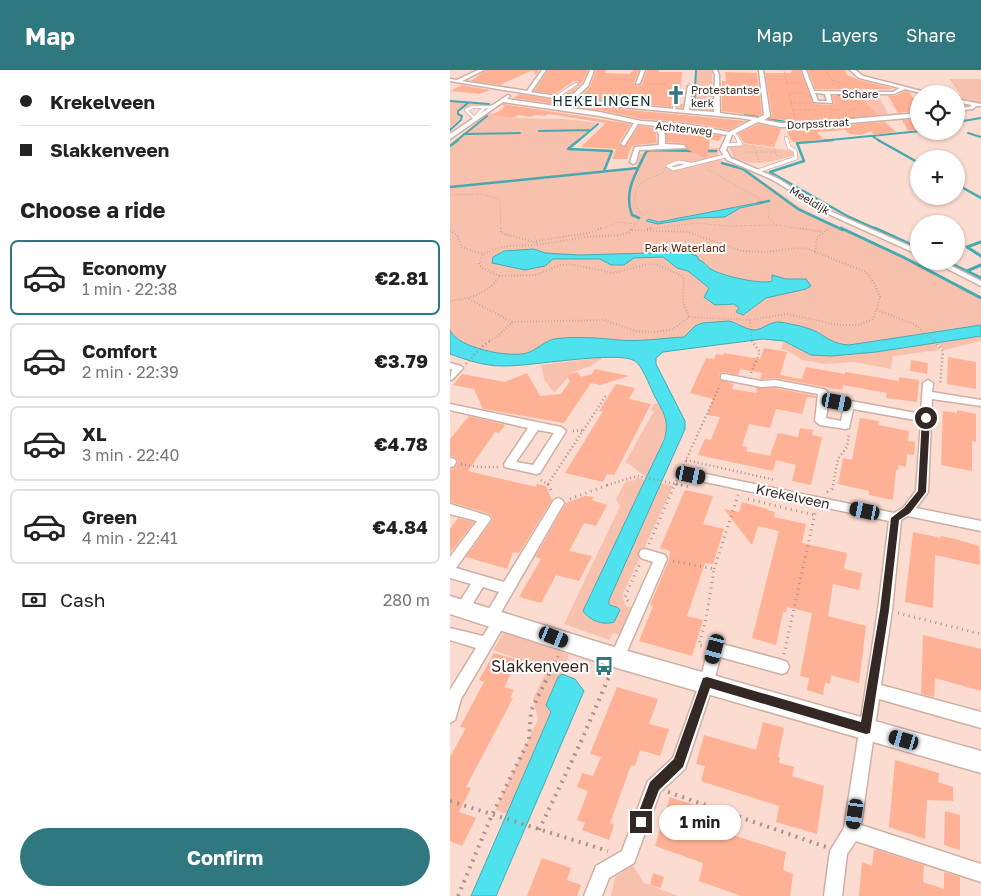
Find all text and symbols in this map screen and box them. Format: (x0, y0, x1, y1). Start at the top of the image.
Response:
text: Map (25, 21, 75, 50)
text: Map (756, 24, 793, 46)
text: Layers (821, 24, 878, 46)
text: Share (906, 24, 956, 46)
place label: Protestantse kerk (691, 83, 759, 109)
church icon: Protestantse kerk (665, 84, 687, 106)
map controls (910, 85, 965, 270)
button: locate (910, 85, 965, 140)
street label: Schare (842, 87, 878, 100)
text: Krekelveen (50, 90, 155, 113)
district label: HEKELINGEN (552, 92, 652, 109)
street label: Dorpsstraat (787, 115, 849, 131)
street label: Achterweg (655, 119, 713, 137)
text: Slakkenveen (50, 138, 169, 161)
button: + (910, 150, 965, 205)
street label: Meeldijk (788, 183, 832, 217)
text: Choose a ride (20, 196, 166, 223)
button: − (910, 215, 965, 270)
park label: Park Waterland (644, 241, 726, 254)
icon: car (22, 255, 67, 300)
text: Economy (82, 256, 167, 279)
text: €2.81 (375, 266, 428, 289)
text: 1 min · 22:38 (82, 279, 177, 299)
icon: car (22, 338, 67, 383)
text: Comfort (82, 339, 157, 362)
text: €3.79 (375, 349, 428, 372)
text: 2 min · 22:39 (82, 362, 179, 382)
car (820, 392, 853, 412)
route start (915, 407, 937, 429)
icon: car (22, 421, 67, 466)
text: XL (82, 422, 107, 445)
text: €4.78 (374, 432, 428, 455)
text: 3 min · 22:40 (82, 445, 180, 465)
car (674, 465, 707, 485)
street label: Krekelveen (754, 480, 832, 512)
car (848, 501, 881, 521)
icon: car (22, 504, 67, 549)
text: Green (82, 505, 137, 528)
text: €4.84 (373, 515, 428, 538)
text: 4 min · 22:41 (82, 528, 178, 548)
icon: cash (20, 586, 48, 614)
text: Cash (60, 588, 105, 611)
text: 280 m (383, 590, 430, 610)
car (537, 624, 570, 650)
car (703, 633, 726, 665)
bus stop icon: Slakkenveen (593, 655, 615, 677)
place label: Slakkenveen (491, 656, 589, 676)
car (887, 729, 920, 751)
car (845, 798, 864, 830)
callout: 1 min (658, 804, 741, 840)
route end (630, 811, 652, 833)
text: 1 min (680, 812, 720, 832)
button: Confirm (20, 828, 430, 886)

